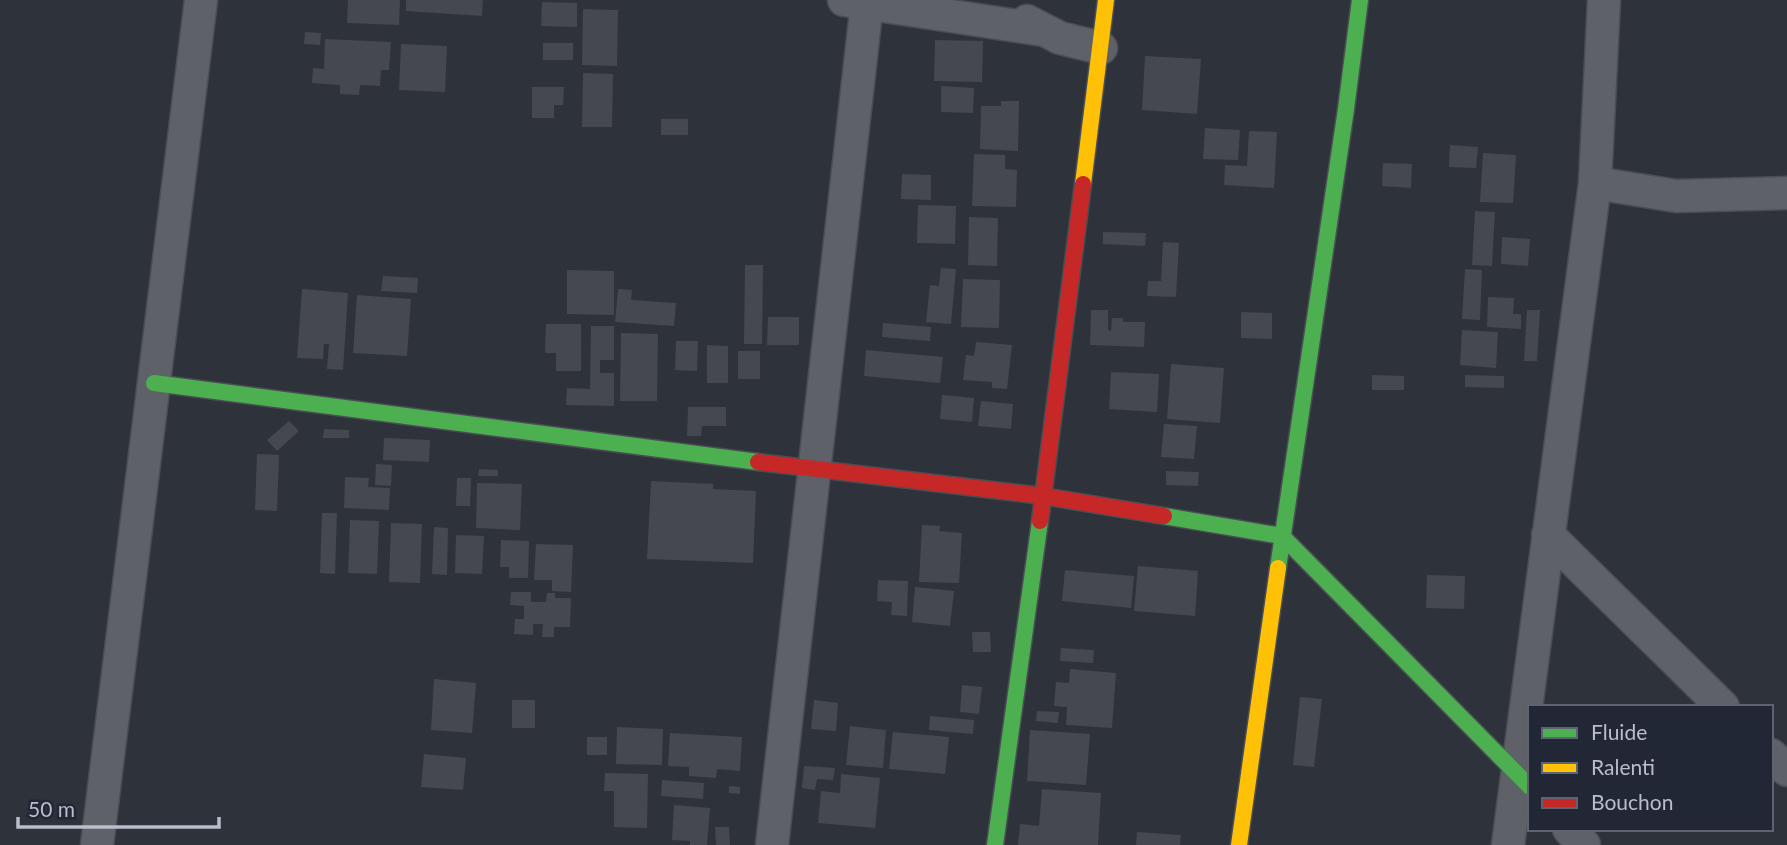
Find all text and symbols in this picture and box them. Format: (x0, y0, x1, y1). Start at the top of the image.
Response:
legend (1528, 705, 1773, 831)
text: Fluide (1591, 719, 1647, 744)
text: Ralenti (1591, 754, 1655, 779)
scale bar (18, 786, 219, 830)
text: Bouchon (1591, 789, 1673, 814)
text: 50 m (28, 796, 75, 821)

